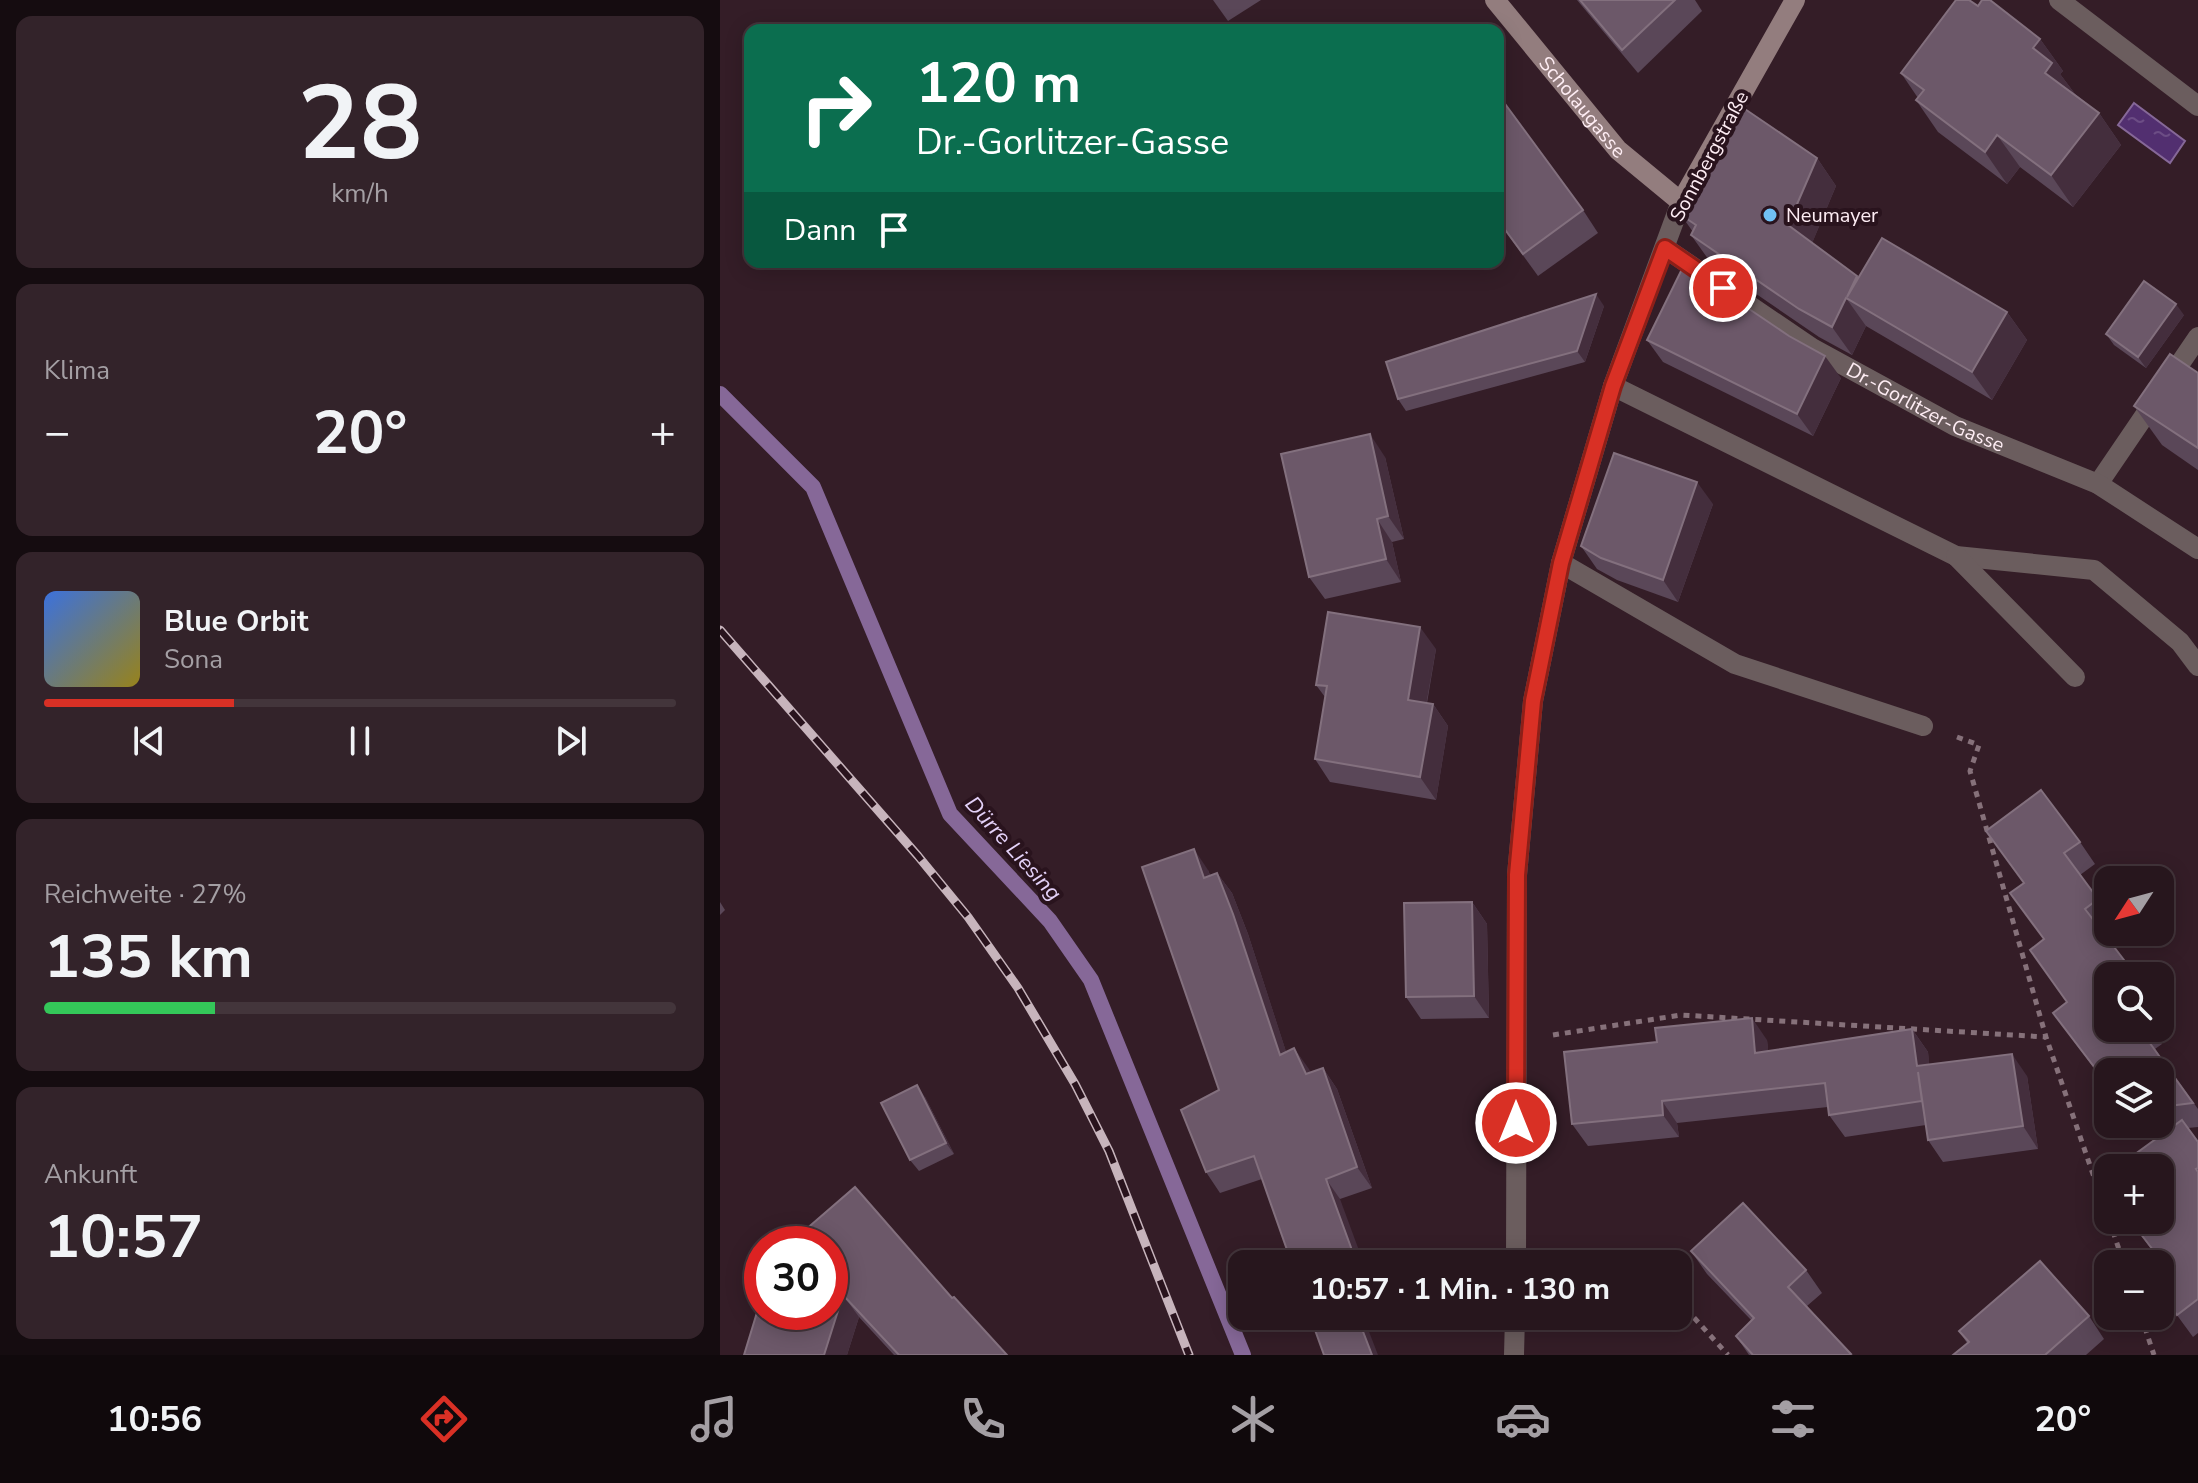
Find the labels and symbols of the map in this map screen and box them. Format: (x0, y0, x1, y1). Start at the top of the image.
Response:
street label: Scholaugasse (1532, 50, 1631, 165)
street label: Sonnbergstraße (1664, 86, 1755, 226)
place label: Neumayer (1786, 202, 1878, 229)
marker: Neumayer (1761, 206, 1779, 224)
pin (1689, 254, 1757, 322)
street label: Dr.-Gorlitzer-Gasse (1841, 356, 2008, 459)
water label: Dürre Liesing (958, 790, 1068, 908)
north arrow (2094, 866, 2174, 946)
position arrow (1474, 1081, 1558, 1165)
speed limit sign: 30 (744, 1226, 848, 1330)

